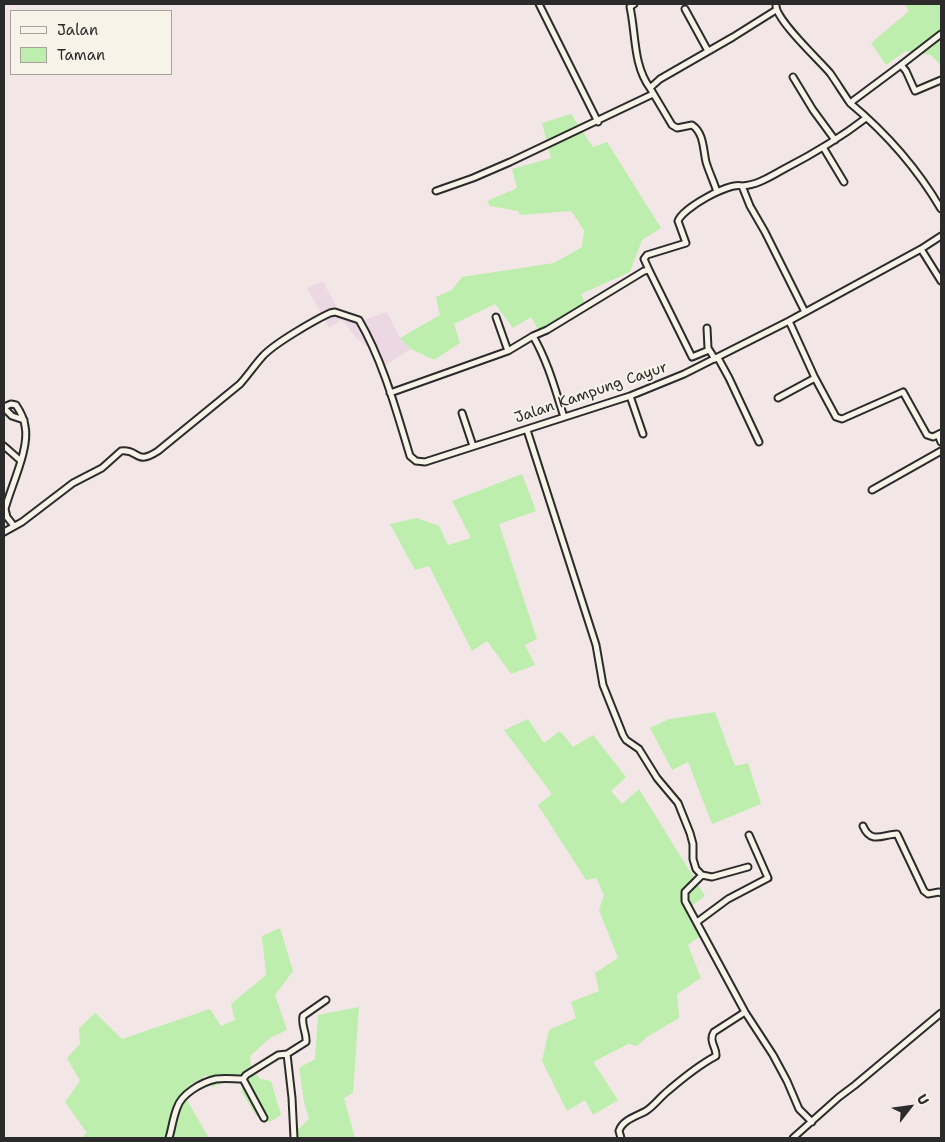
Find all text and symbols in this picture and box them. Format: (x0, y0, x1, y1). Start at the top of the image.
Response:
legend (10, 10, 172, 75)
text: Jalan (57, 20, 98, 40)
text: Taman (57, 45, 105, 65)
street label: Jalan Kampung Cayur (512, 358, 670, 428)
north arrow (885, 1082, 935, 1132)
text: U (913, 1091, 933, 1108)

